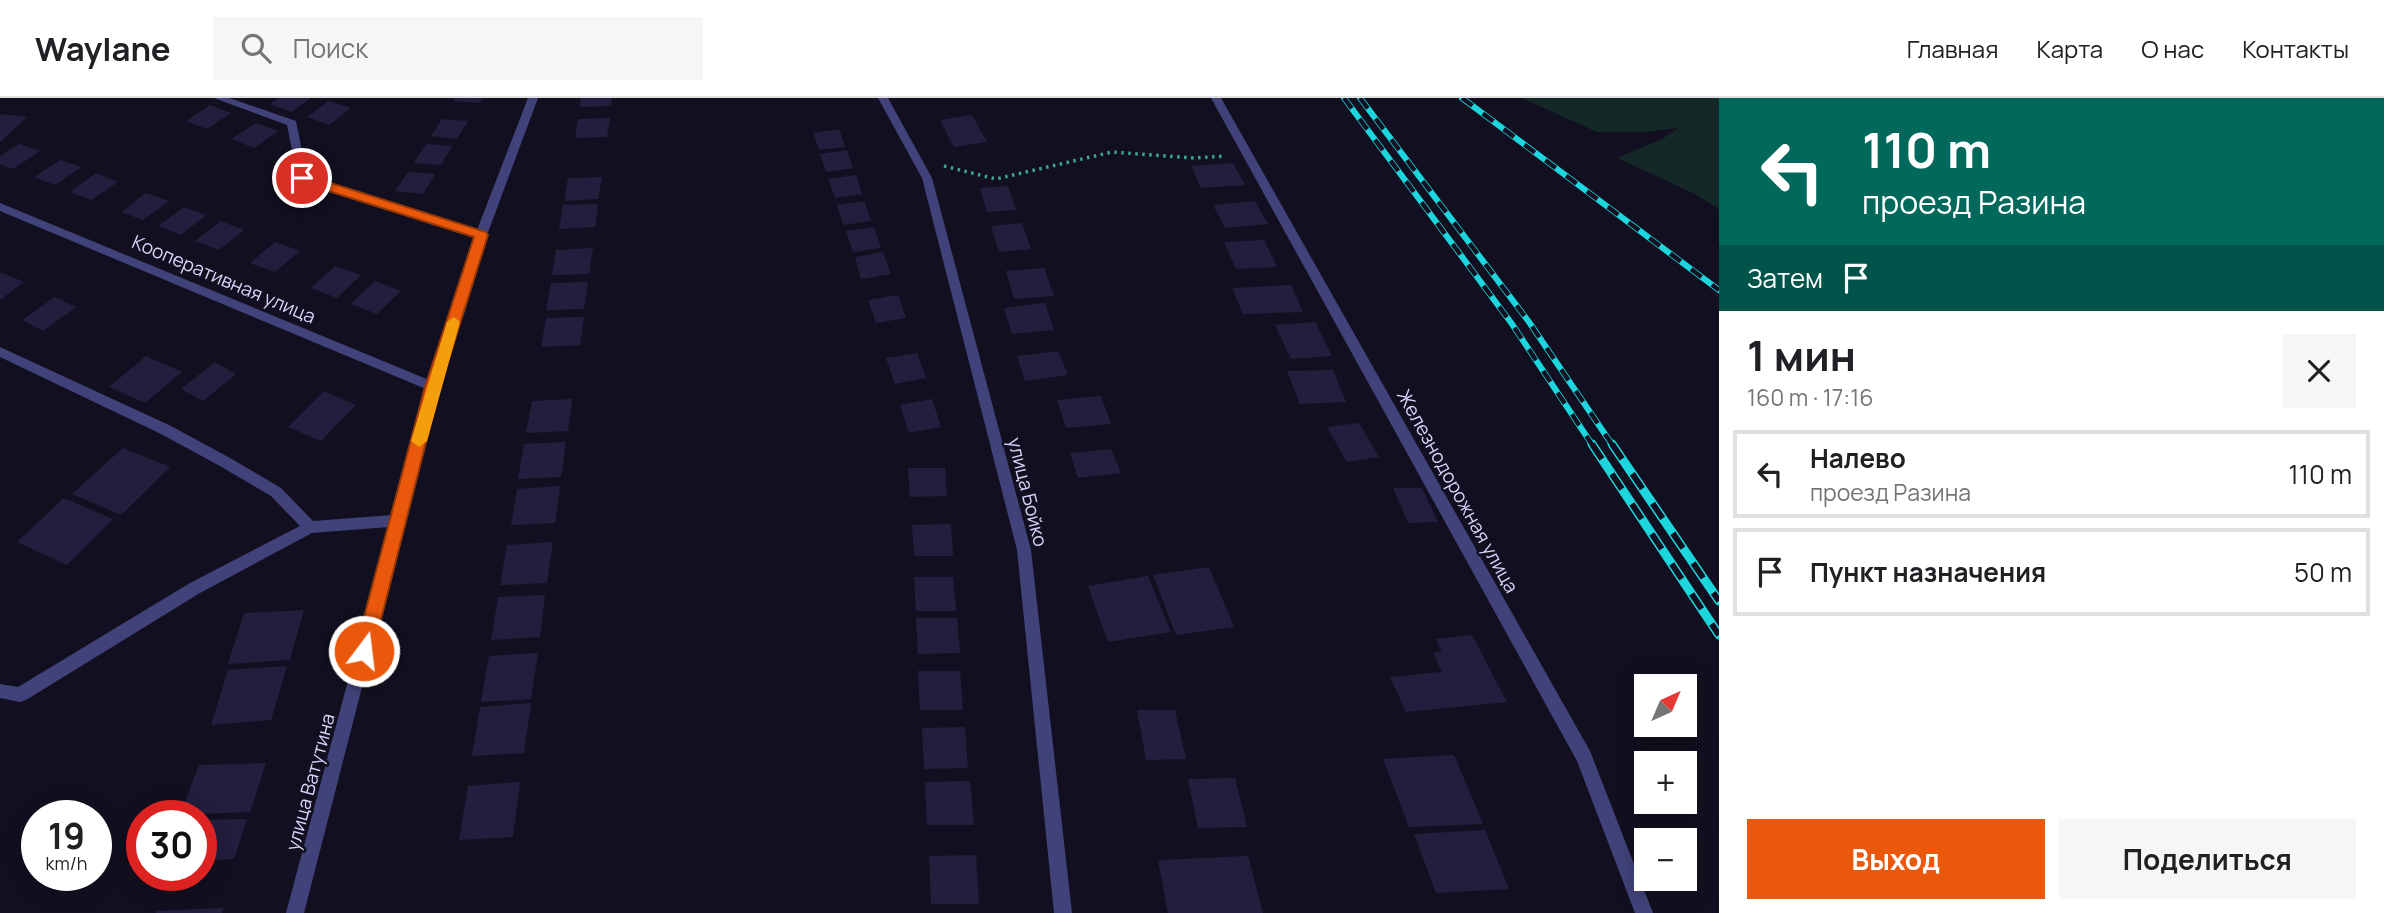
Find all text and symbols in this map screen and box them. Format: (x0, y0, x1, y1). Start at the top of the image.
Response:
search box (213, 17, 703, 80)
text: Waylane (35, 26, 171, 71)
icon: search (237, 29, 275, 67)
text: Поиск (293, 30, 368, 66)
text: Главная (1907, 32, 1998, 65)
text: Карта (2036, 32, 2103, 65)
text: О нас (2141, 32, 2204, 65)
text: Контакты (2242, 32, 2349, 65)
text: 110 m (1862, 116, 1991, 183)
icon: left (1747, 126, 1838, 217)
pin (272, 148, 332, 208)
icon: arrive (283, 159, 321, 197)
text: проезд Разина (1862, 180, 2086, 224)
street label: Кооперативная улица (128, 229, 320, 329)
icon: arrive (1837, 259, 1875, 297)
text: Затем (1747, 260, 1823, 296)
text: 1 мин (1747, 326, 1856, 384)
button: close (2282, 334, 2356, 408)
text: 160 m · 17:16 (1747, 381, 1873, 413)
street label: Железнодорожная улица (1391, 384, 1525, 598)
street label: улица Бойко (1002, 435, 1054, 549)
text: Налево (1810, 440, 1906, 476)
icon: left (1751, 455, 1789, 493)
text: 110 m (2289, 456, 2352, 492)
text: проезд Разина (1810, 476, 1971, 508)
icon: arrive (1751, 553, 1789, 591)
text: Пункт назначения (1810, 554, 2046, 590)
text: 50 m (2294, 554, 2352, 590)
position arrow (327, 614, 401, 688)
north arrow (1634, 674, 1698, 737)
map controls (1634, 674, 1697, 891)
street label: улица Ватутина (279, 710, 341, 854)
button: + (1634, 751, 1697, 814)
speed limit sign: 30 (126, 800, 217, 891)
text: 19 (48, 812, 85, 860)
button: Выход (1747, 819, 2045, 899)
button: Поделиться (2059, 819, 2356, 899)
button: − (1634, 828, 1697, 891)
text: km/h (46, 851, 87, 875)

